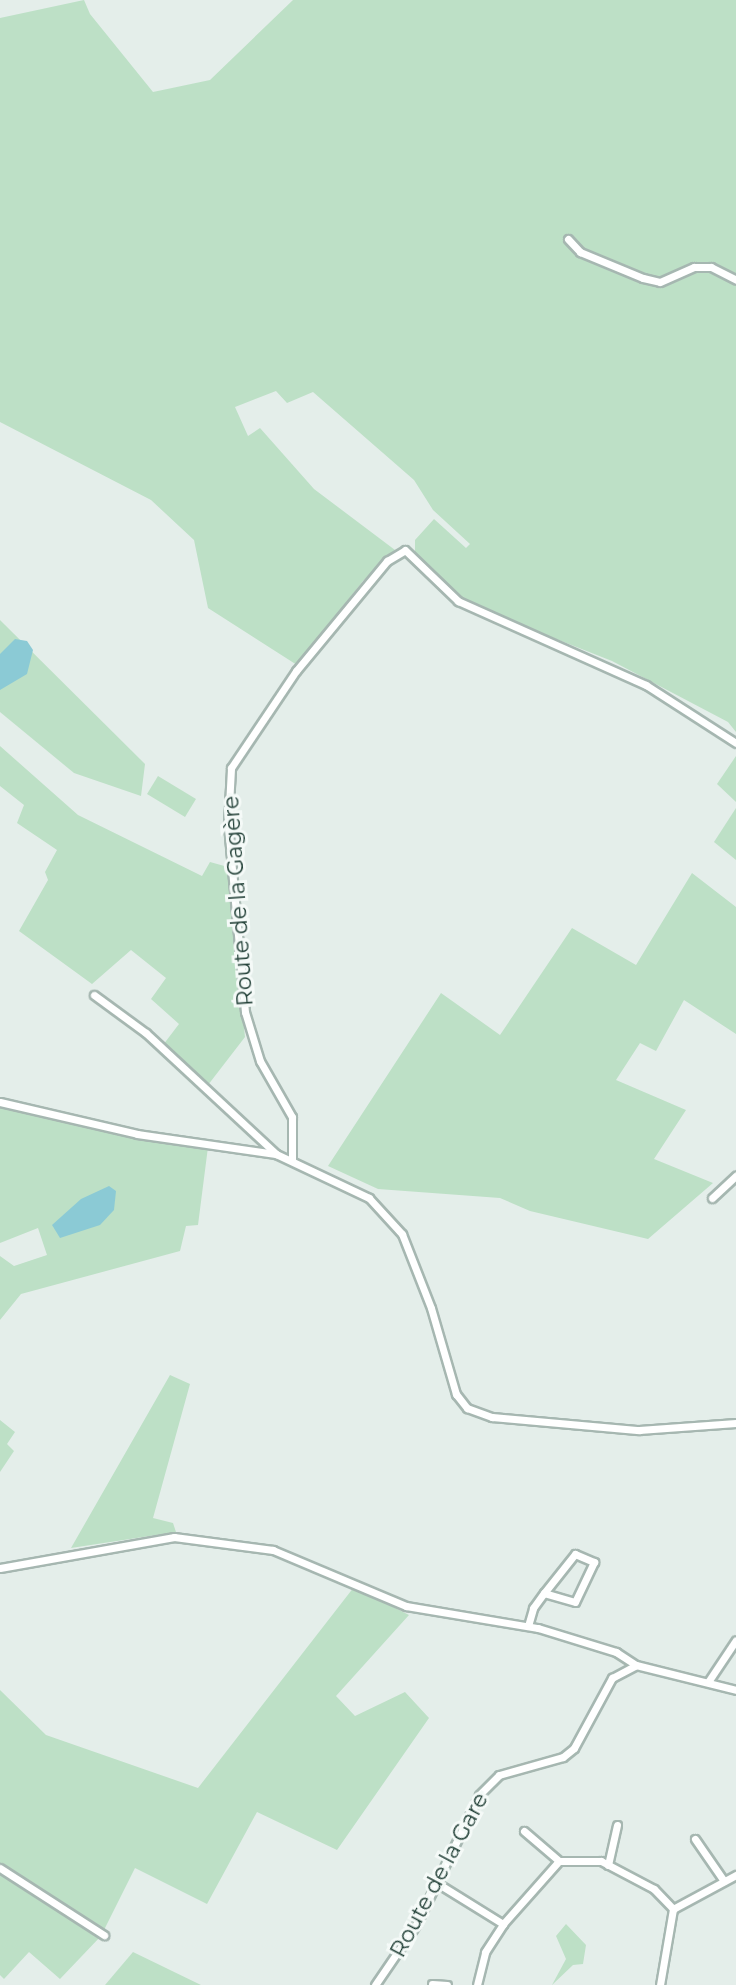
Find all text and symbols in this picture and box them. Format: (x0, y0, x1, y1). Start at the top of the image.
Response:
street label: Route de la Gagère (217, 795, 259, 1007)
street label: Route de la Gare (385, 1788, 493, 1962)

